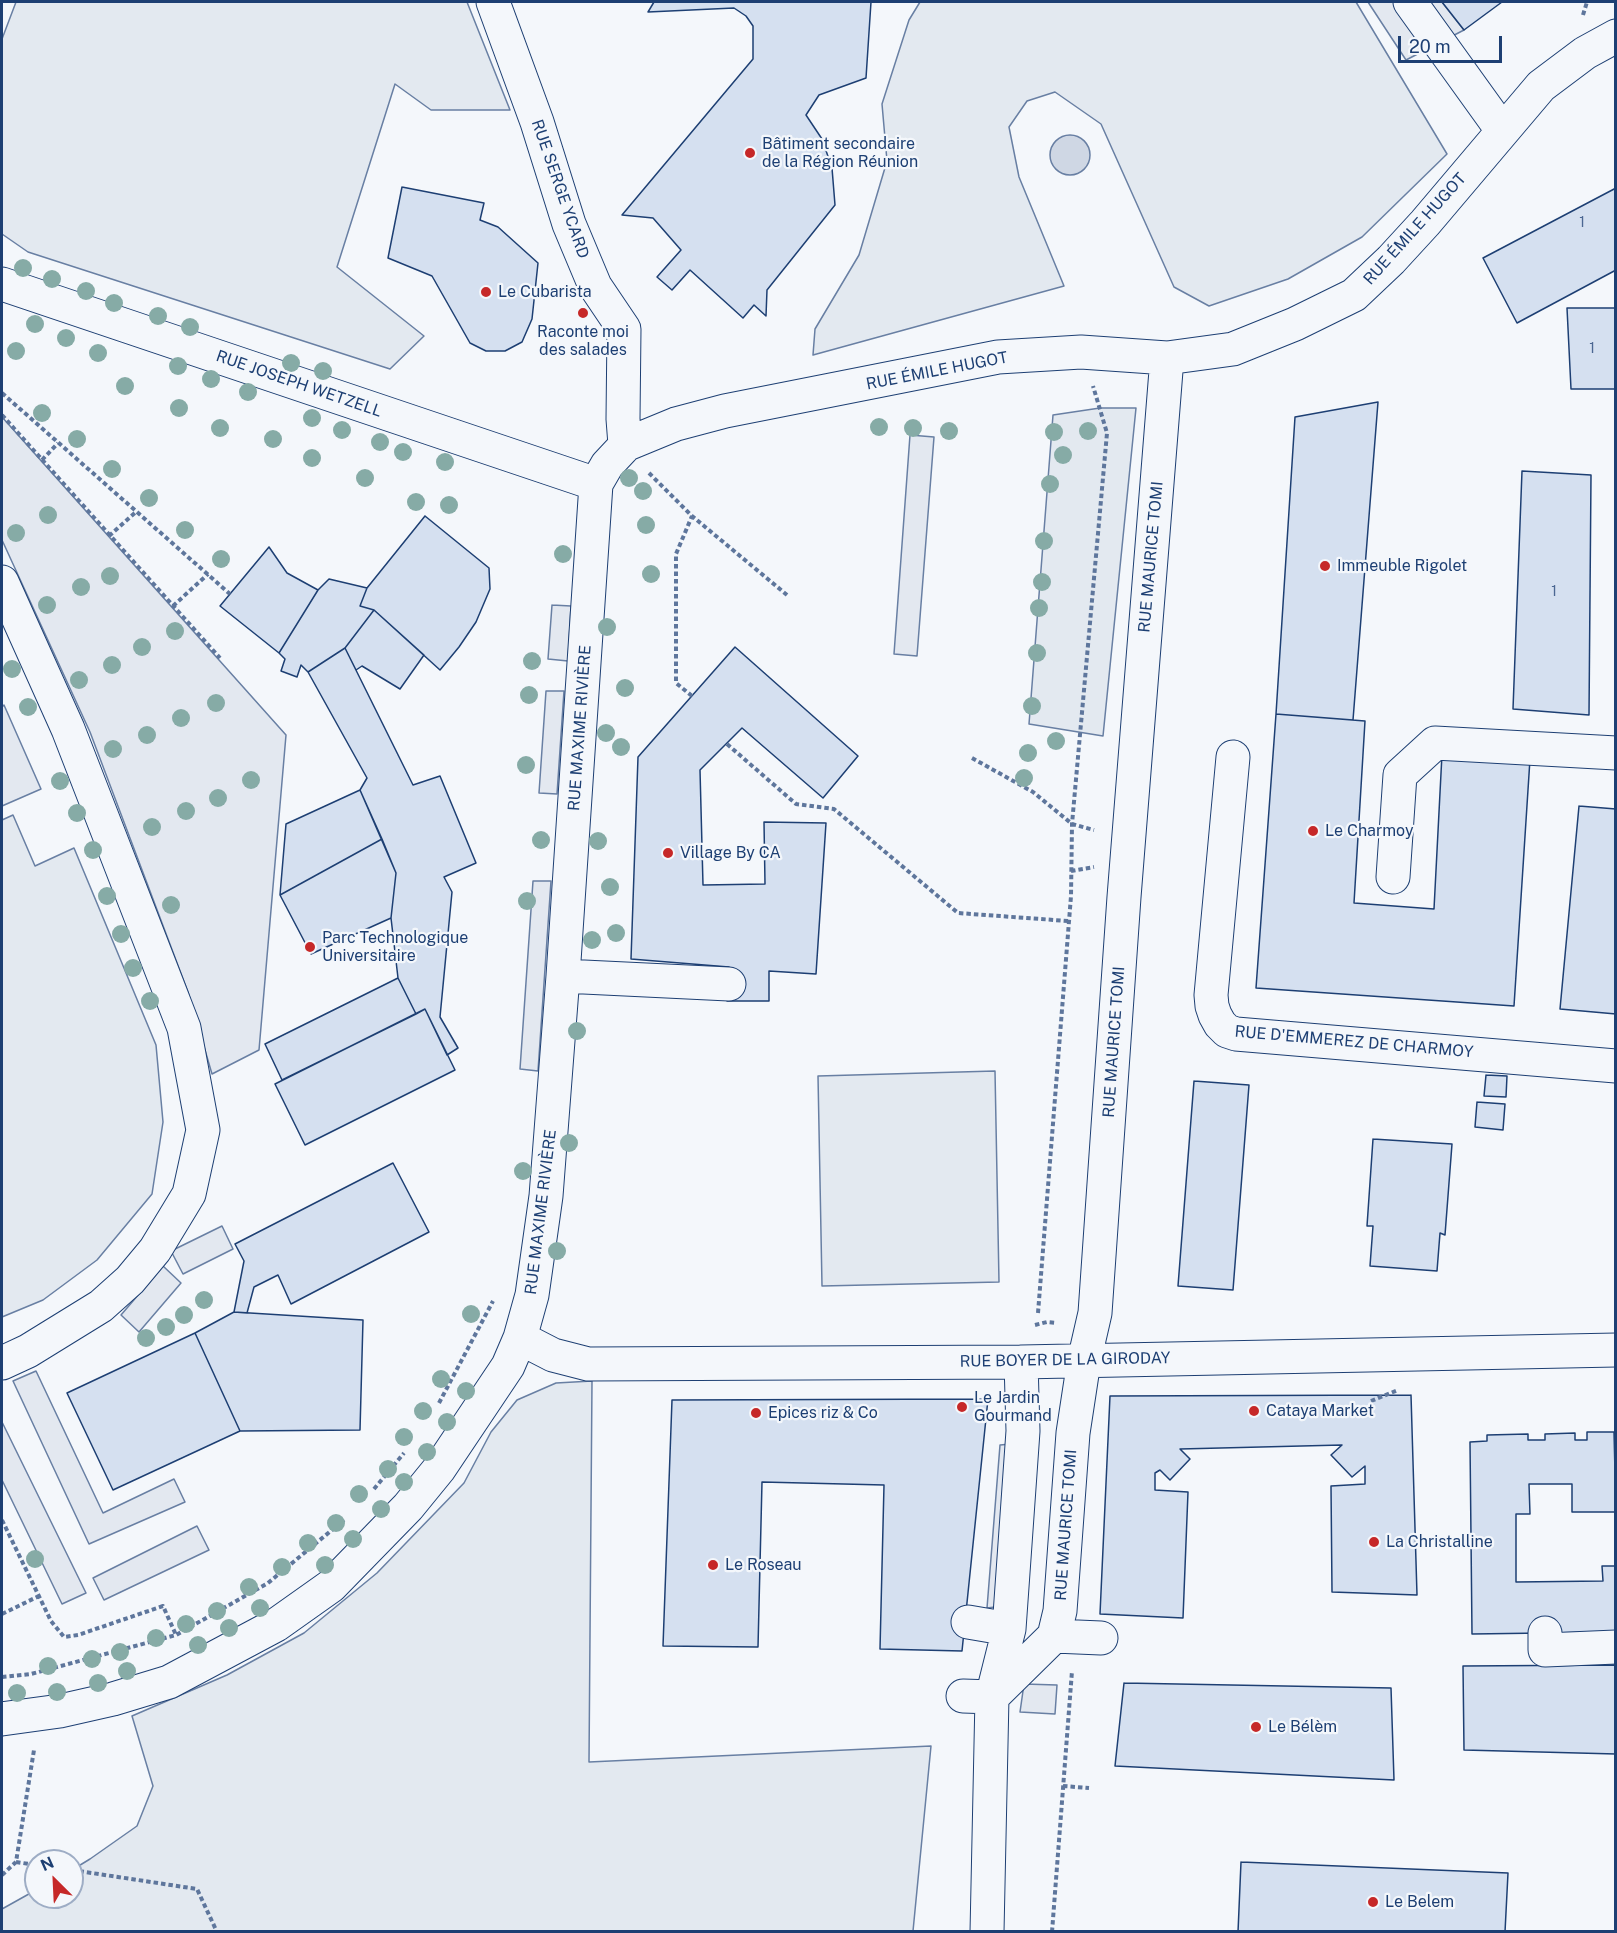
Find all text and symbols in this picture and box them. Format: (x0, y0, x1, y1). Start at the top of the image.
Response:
scale bar (1401, 24, 1504, 62)
text: 20 m (1409, 36, 1451, 57)
street label: RUE SERGE YCARD (527, 117, 593, 261)
place label: Bâtiment secondaire de la Région Réunion (762, 134, 918, 172)
marker: Bâtiment secondaire de la Région Réunion (743, 146, 757, 160)
street label: RUE ÉMILE HUGOT (1360, 169, 1470, 289)
house number: 1 (1579, 215, 1585, 231)
place label: Le Cubarista (498, 282, 592, 302)
marker: Le Cubarista (479, 285, 493, 299)
marker: Raconte moi des salades (576, 306, 590, 320)
place label: Raconte moi des salades (537, 322, 629, 360)
house number: 1 (1589, 341, 1595, 357)
street label: RUE JOSEPH WETZELL (213, 347, 385, 421)
street label: RUE ÉMILE HUGOT (865, 348, 1009, 394)
street label: RUE MAURICE TOMI (1135, 481, 1167, 633)
place label: Immeuble Rigolet (1337, 556, 1467, 576)
marker: Immeuble Rigolet (1318, 559, 1332, 573)
house number: 1 (1551, 584, 1557, 600)
street label: RUE MAXIME RIVIÈRE (565, 644, 595, 812)
place label: Le Charmoy (1325, 821, 1414, 841)
marker: Le Charmoy (1306, 824, 1320, 838)
place label: Village By CA (680, 843, 781, 863)
marker: Village By CA (661, 846, 675, 860)
place label: Parc Technologique Universitaire (322, 928, 468, 966)
marker: Parc Technologique Universitaire (303, 940, 317, 954)
street label: RUE MAURICE TOMI (1099, 966, 1129, 1118)
street label: RUE D'EMMEREZ DE CHARMOY (1234, 1022, 1474, 1062)
street label: RUE MAXIME RIVIÈRE (521, 1128, 561, 1296)
street label: RUE BOYER DE LA GIRODAY (959, 1349, 1171, 1371)
place label: Le Jardin Gourmand (974, 1388, 1052, 1426)
marker: Le Jardin Gourmand (955, 1400, 969, 1414)
place label: Cataya Market (1266, 1401, 1374, 1421)
place label: Epices riz & Co (768, 1403, 878, 1423)
marker: Cataya Market (1247, 1404, 1261, 1418)
marker: Epices riz & Co (749, 1406, 763, 1420)
street label: RUE MAURICE TOMI (1051, 1449, 1081, 1601)
place label: La Christalline (1386, 1532, 1493, 1552)
marker: La Christalline (1367, 1535, 1381, 1549)
place label: Le Roseau (725, 1555, 802, 1575)
marker: Le Roseau (706, 1558, 720, 1572)
place label: Le Bélèm (1268, 1717, 1337, 1737)
marker: Le Bélèm (1249, 1720, 1263, 1734)
north arrow (24, 1849, 84, 1909)
text: N (38, 1853, 57, 1875)
place label: Le Belem (1385, 1892, 1454, 1912)
marker: Le Belem (1366, 1895, 1380, 1909)

